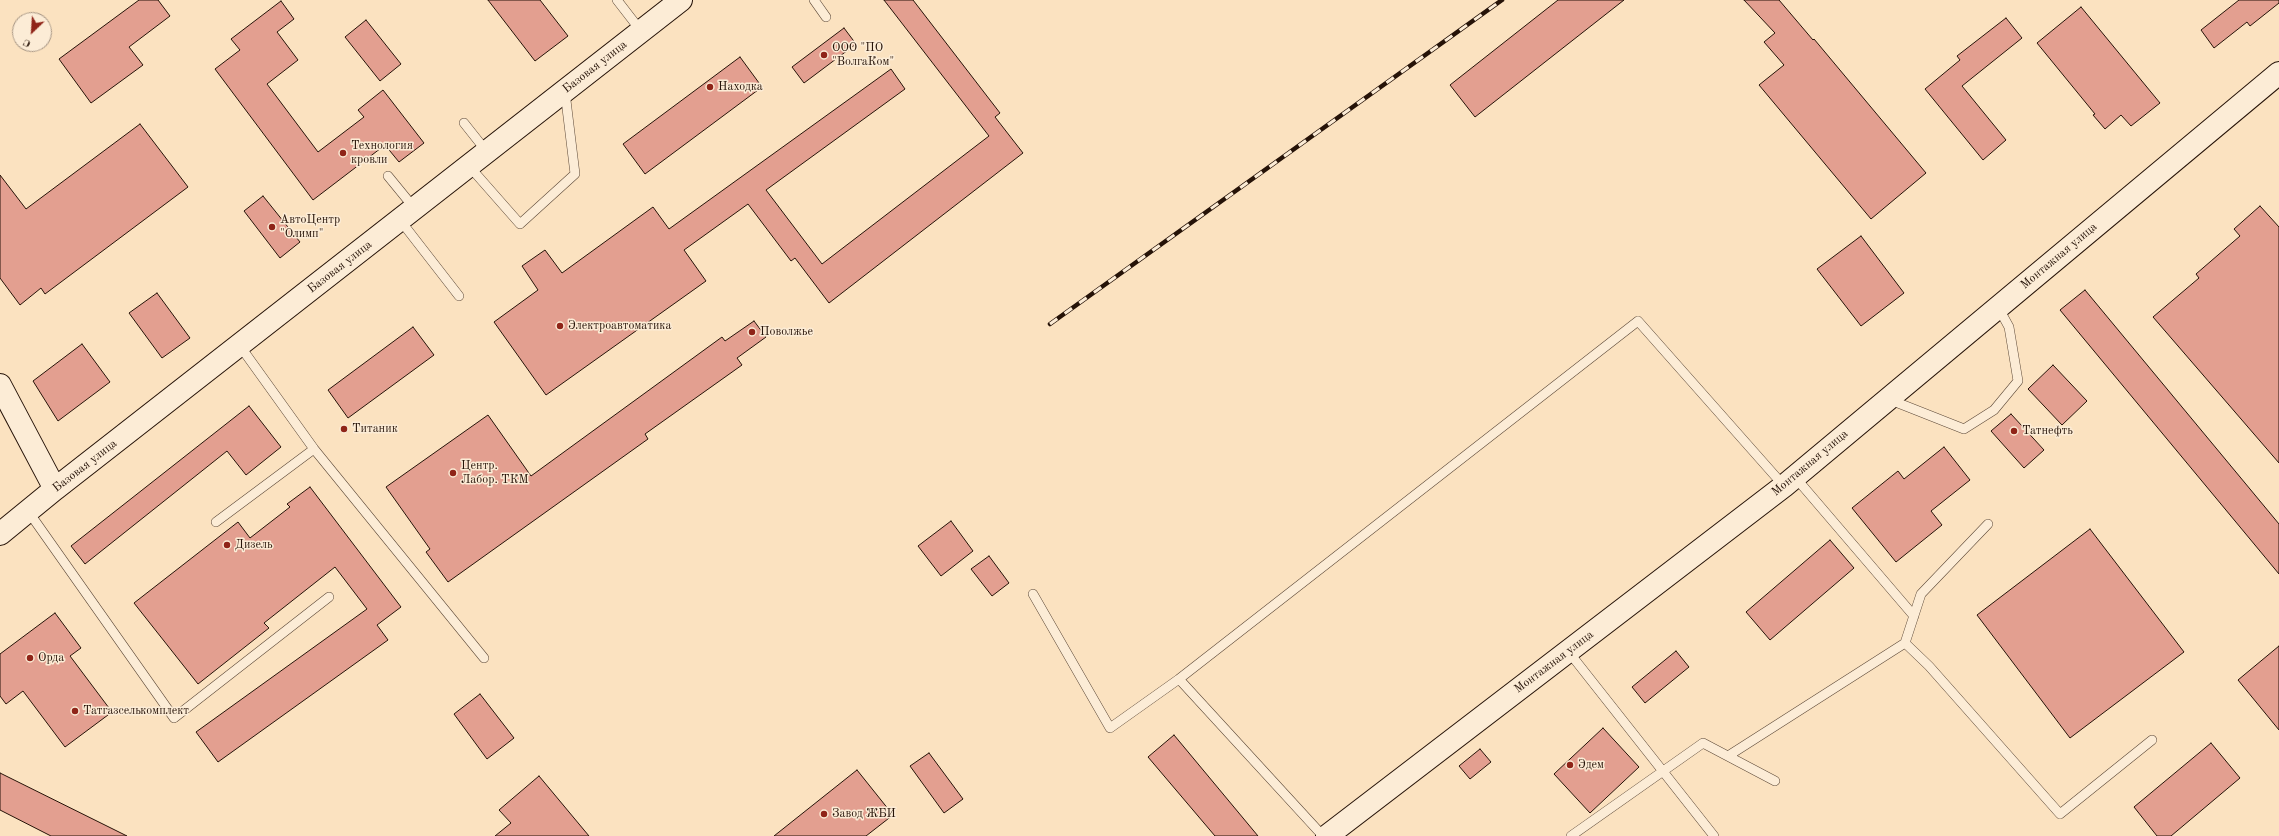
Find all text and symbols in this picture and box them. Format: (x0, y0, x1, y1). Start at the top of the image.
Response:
north arrow (12, 12, 52, 52)
text: С (22, 36, 33, 49)
street label: Базовая улица (560, 37, 630, 97)
place label: ООО "ПО "ВолгаКом" (832, 41, 894, 69)
marker: ООО "ПО "ВолгаКом" (819, 50, 829, 60)
place label: Находка (718, 80, 763, 94)
marker: Находка (705, 82, 715, 92)
place label: Технология кровли (351, 139, 413, 167)
marker: Технология кровли (338, 148, 348, 158)
place label: АвтоЦентр "Олимп" (280, 213, 340, 241)
street label: Монтажная улица (2018, 220, 2100, 292)
marker: АвтоЦентр "Олимп" (267, 222, 277, 232)
street label: Базовая улица (305, 237, 375, 297)
place label: Электроавтоматика (568, 319, 671, 333)
marker: Электроавтоматика (555, 321, 565, 331)
place label: Поволжье (760, 325, 813, 339)
marker: Поволжье (747, 327, 757, 337)
place label: Титаник (352, 422, 398, 436)
marker: Титаник (339, 424, 349, 434)
place label: Татнефть (2022, 424, 2073, 438)
marker: Татнефть (2009, 426, 2019, 436)
street label: Монтажная улица (1769, 427, 1851, 499)
street label: Базовая улица (50, 436, 120, 496)
place label: Центр. Лабор. ТКМ (461, 459, 528, 487)
marker: Центр. Лабор. ТКМ (448, 468, 458, 478)
place label: Дизель (235, 538, 273, 552)
marker: Дизель (222, 540, 232, 550)
street label: Монтажная улица (1511, 627, 1597, 697)
place label: Орда (38, 651, 64, 665)
marker: Орда (25, 653, 35, 663)
place label: Татгазселькомплект (83, 704, 189, 718)
marker: Татгазселькомплект (70, 706, 80, 716)
place label: Эдем (1578, 758, 1604, 772)
marker: Эдем (1565, 760, 1575, 770)
place label: Завод ЖБИ (832, 807, 896, 821)
marker: Завод ЖБИ (819, 809, 829, 819)

